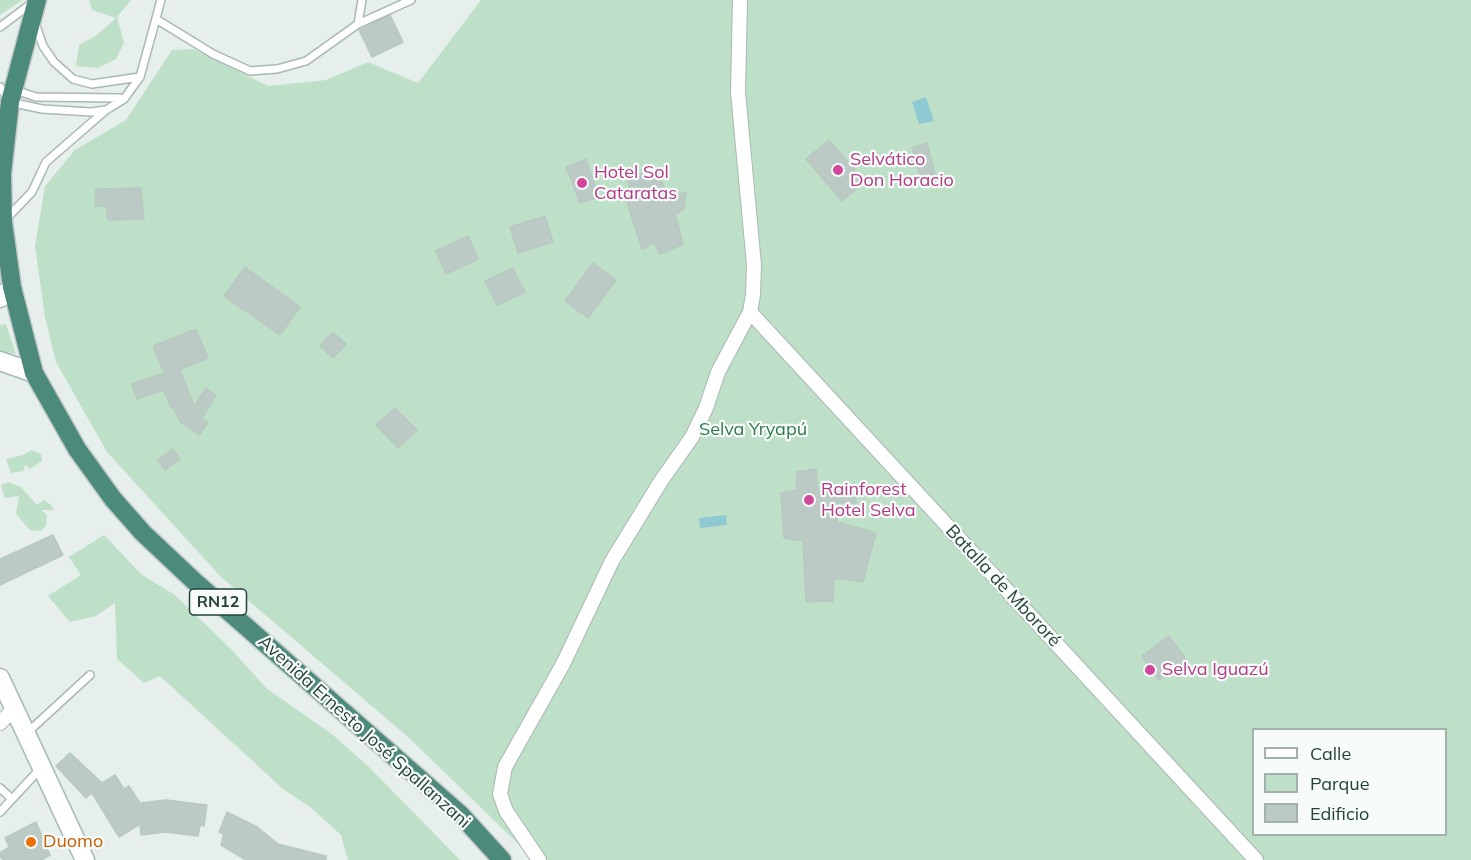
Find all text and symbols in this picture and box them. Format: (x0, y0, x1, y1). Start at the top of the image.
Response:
place label: Selvático Don Horacio (850, 149, 954, 192)
place label: Hotel Sol Cataratas (594, 162, 677, 204)
marker: Selvático Don Horacio (831, 163, 845, 177)
marker: Hotel Sol Cataratas (575, 176, 589, 190)
park label: Selva Yryapú (699, 419, 807, 441)
place label: Rainforest Hotel Selva (821, 479, 915, 522)
marker: Rainforest Hotel Selva (802, 493, 816, 507)
street label: Batalla de Mbororé (941, 521, 1065, 651)
road number: RN12 (190, 589, 246, 615)
street label: Avenida Ernesto José Spallanzani (254, 631, 474, 833)
place label: Selva Iguazú (1162, 659, 1269, 681)
marker: Selva Iguazú (1143, 663, 1157, 677)
legend (1252, 728, 1447, 836)
text: Calle (1310, 742, 1351, 765)
text: Parque (1310, 772, 1369, 795)
text: Edificio (1310, 802, 1369, 825)
place label: Duomo (43, 831, 103, 853)
marker: Duomo (24, 835, 38, 849)

